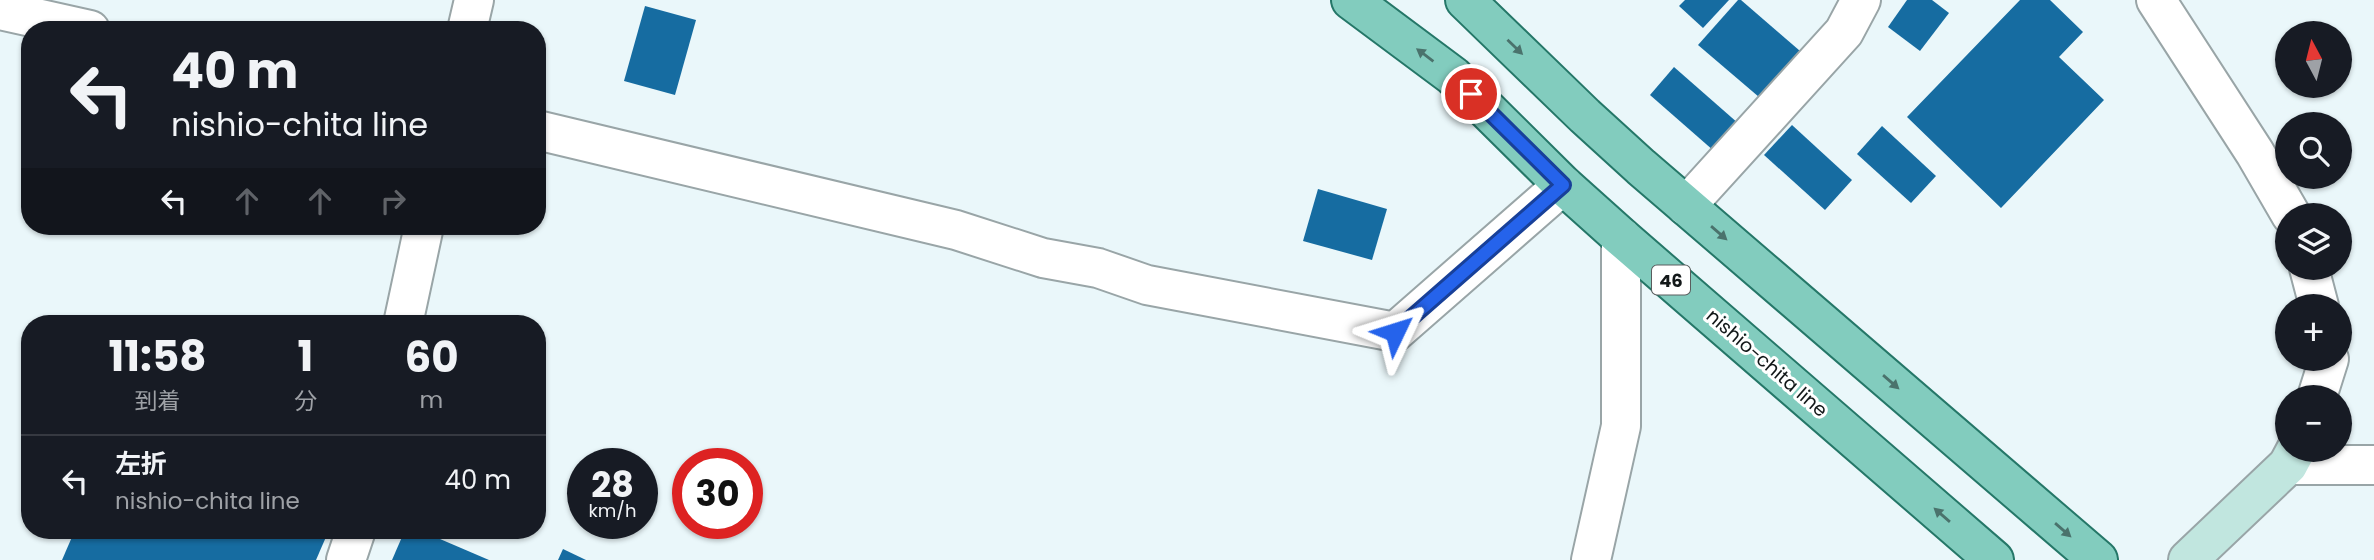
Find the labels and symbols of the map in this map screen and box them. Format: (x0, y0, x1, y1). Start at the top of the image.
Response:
north arrow (2275, 21, 2352, 98)
one-way arrow (1506, 38, 1522, 55)
one-way arrow (1415, 48, 1434, 62)
pin (1441, 64, 1501, 124)
one-way arrow (1710, 225, 1727, 240)
road number: 46 (1652, 266, 1690, 294)
position arrow (1358, 295, 1432, 369)
street label: nishio-chita line (1701, 303, 1833, 423)
one-way arrow (1882, 374, 1900, 390)
speed limit sign: 30 (672, 448, 763, 539)
one-way arrow (1934, 508, 1951, 523)
one-way arrow (2055, 522, 2072, 537)

